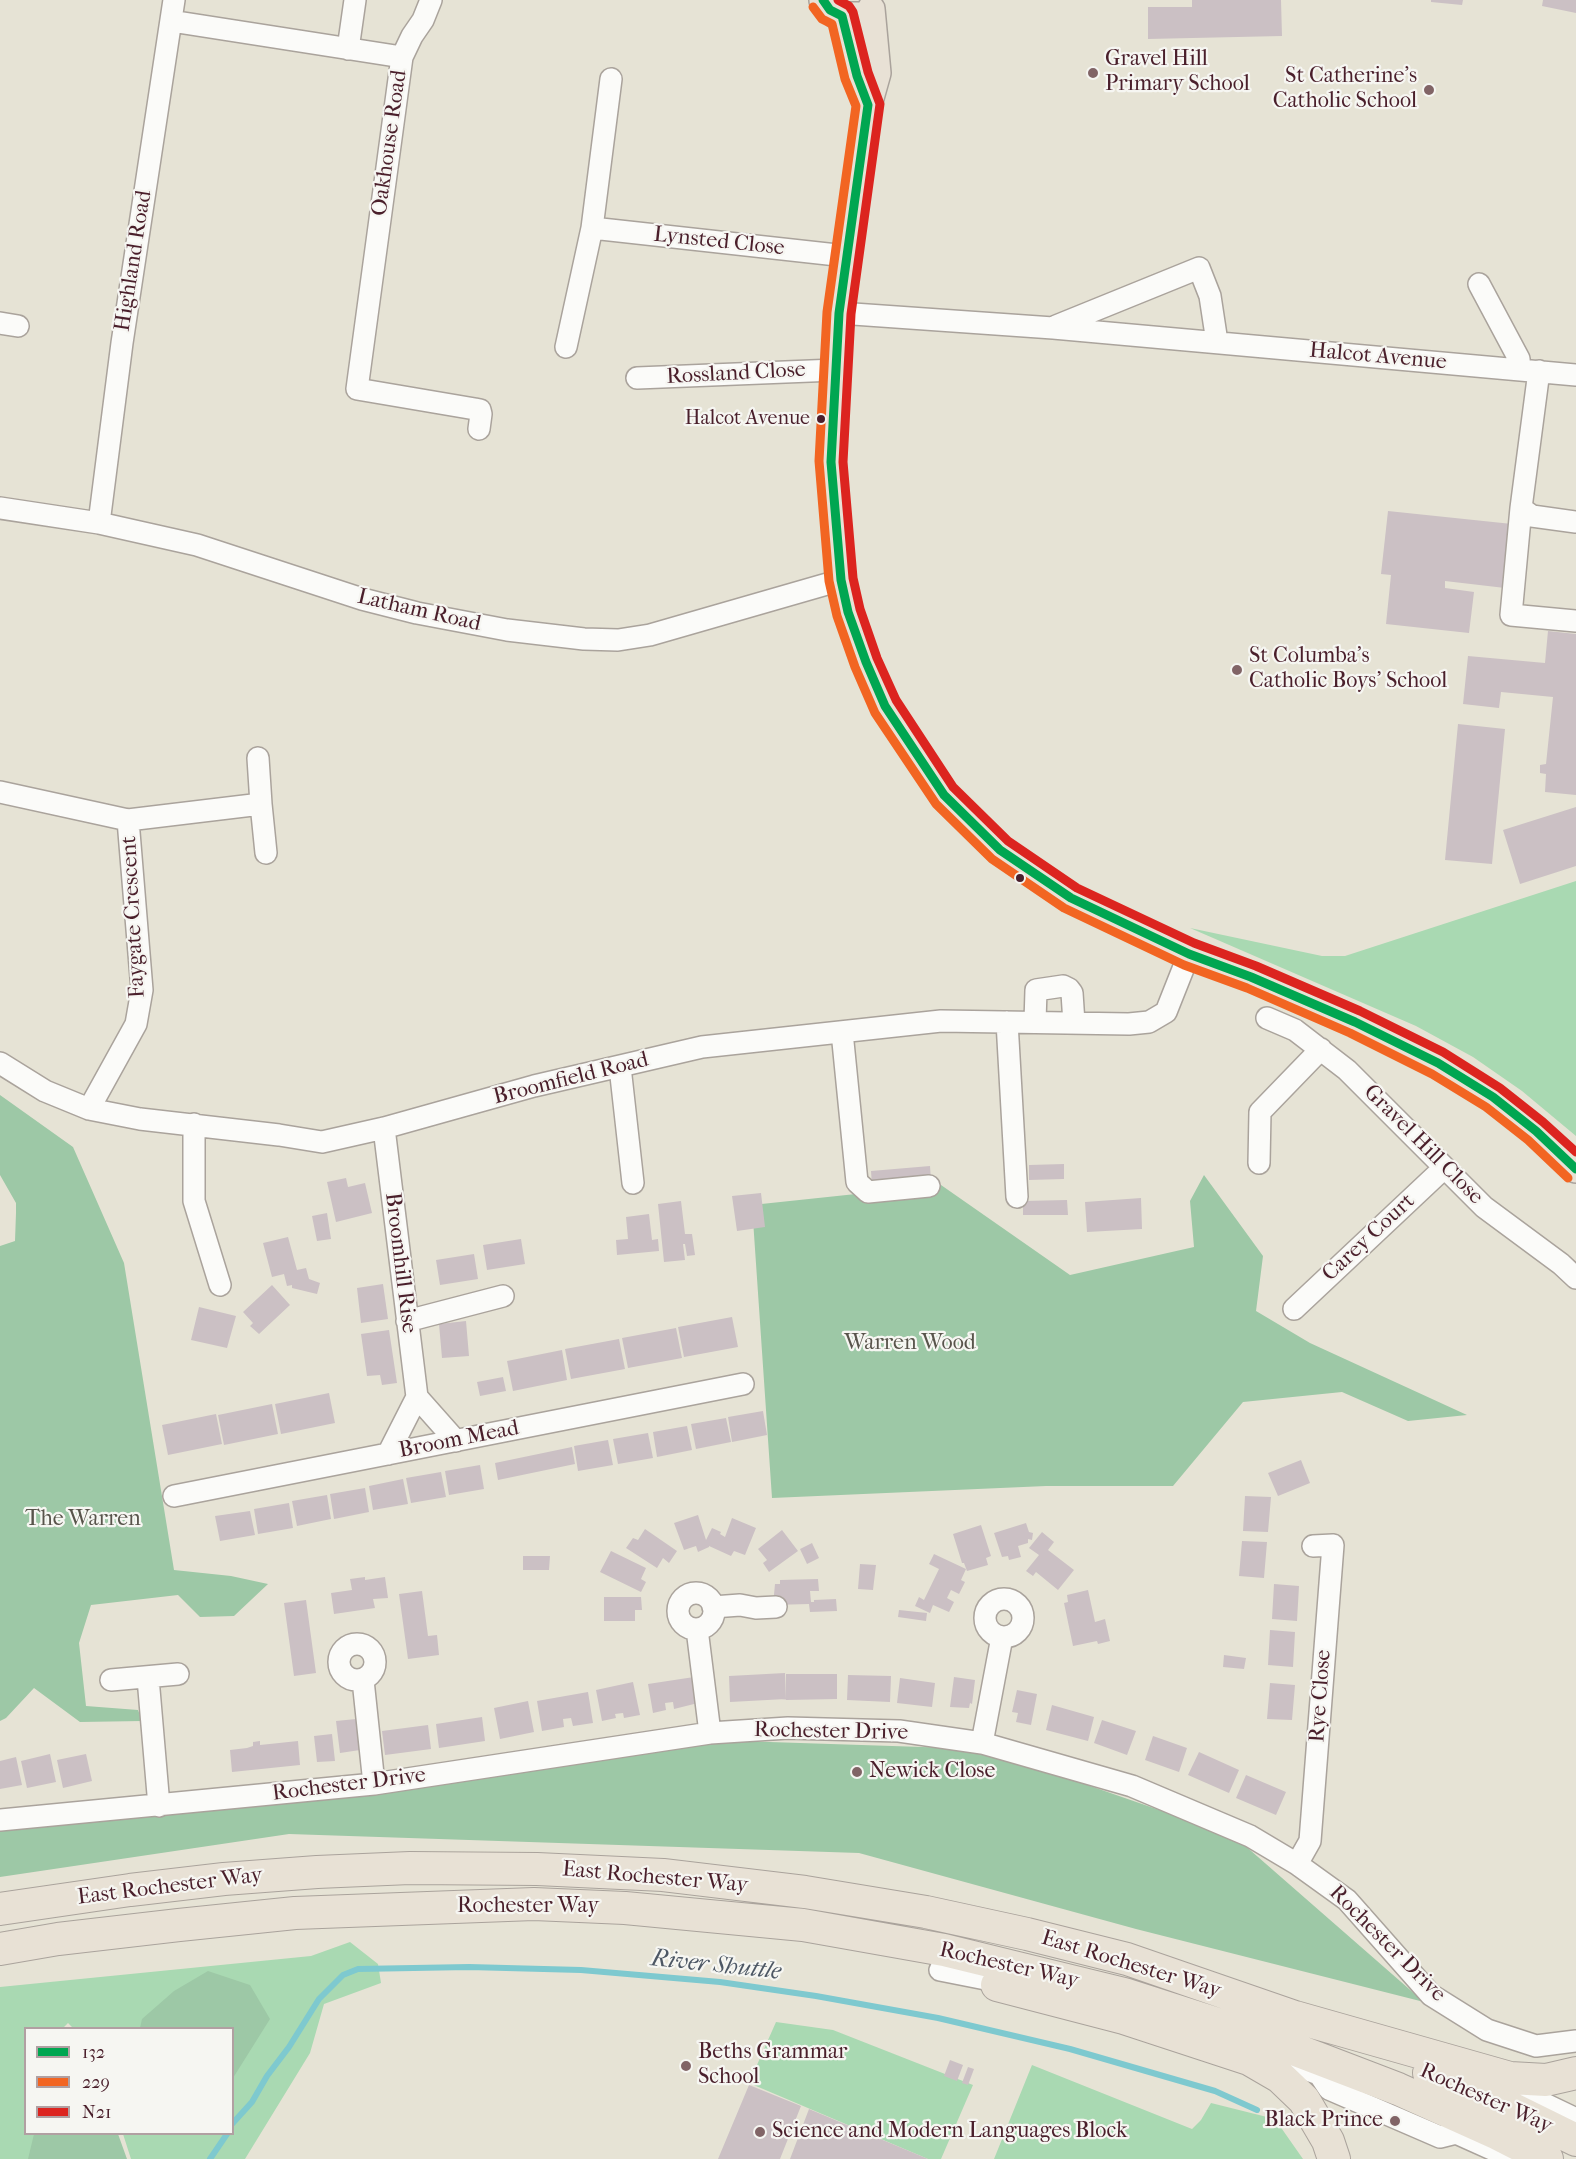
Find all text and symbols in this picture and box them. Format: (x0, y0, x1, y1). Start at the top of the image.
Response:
place label: Gravel Hill Primary School (1105, 47, 1250, 98)
place label: St Catherine's Catholic School (1273, 64, 1417, 116)
marker: Gravel Hill Primary School (1086, 66, 1100, 80)
street label: Oakhouse Road (367, 68, 413, 218)
marker: St Catherine's Catholic School (1422, 83, 1436, 97)
street label: Highland Road (110, 189, 158, 333)
street label: Lynsted Close (652, 222, 786, 262)
street label: Halcot Avenue (1308, 338, 1448, 376)
street label: Rossland Close (666, 357, 806, 391)
place label: Halcot Avenue (685, 407, 810, 431)
marker: Halcot Avenue (815, 413, 827, 425)
street label: Latham Road (355, 584, 483, 638)
place label: St Columba's Catholic Boys' School (1249, 644, 1447, 696)
marker: St Columba's Catholic Boys' School (1230, 663, 1244, 677)
street label: Faygate Crescent (117, 835, 151, 999)
unlabelled marker (1014, 872, 1026, 884)
street label: Broomfield Road (491, 1047, 651, 1111)
street label: Gravel Hill Close (1358, 1080, 1488, 1210)
street label: Carey Court (1317, 1189, 1421, 1287)
street label: Broomhill Rise (378, 1191, 422, 1335)
park label: Warren Wood (844, 1331, 976, 1357)
street label: Broom Mead (397, 1415, 521, 1465)
park label: The Warren (25, 1507, 141, 1533)
street label: Rye Close (1305, 1649, 1337, 1743)
street label: Rochester Drive (754, 1717, 908, 1747)
place label: Newick Close (869, 1759, 995, 1785)
street label: Rochester Drive (271, 1763, 427, 1807)
marker: Newick Close (850, 1765, 864, 1779)
street label: East Rochester Way (561, 1857, 749, 1899)
street label: East Rochester Way (76, 1863, 264, 1911)
street label: Rochester Drive (1323, 1880, 1451, 2008)
street label: Rochester Way (457, 1894, 599, 1920)
street label: East Rochester Way (1038, 1925, 1224, 2005)
street label: Rochester Way (937, 1937, 1081, 1995)
water label: River Shuttle (650, 1945, 782, 1987)
legend (24, 2027, 234, 2135)
place label: Beths Grammar School (698, 2040, 847, 2092)
text: 132 (82, 2042, 105, 2063)
street label: Rochester Way (1416, 2058, 1556, 2140)
marker: Beths Grammar School (679, 2059, 693, 2073)
text: 229 (82, 2072, 110, 2093)
text: N21 (82, 2102, 111, 2123)
place label: Black Prince (1264, 2108, 1383, 2134)
marker: Black Prince (1388, 2114, 1402, 2128)
place label: Science and Modern Languages Block (772, 2119, 1127, 2145)
marker: Science and Modern Languages Block (753, 2125, 767, 2139)

